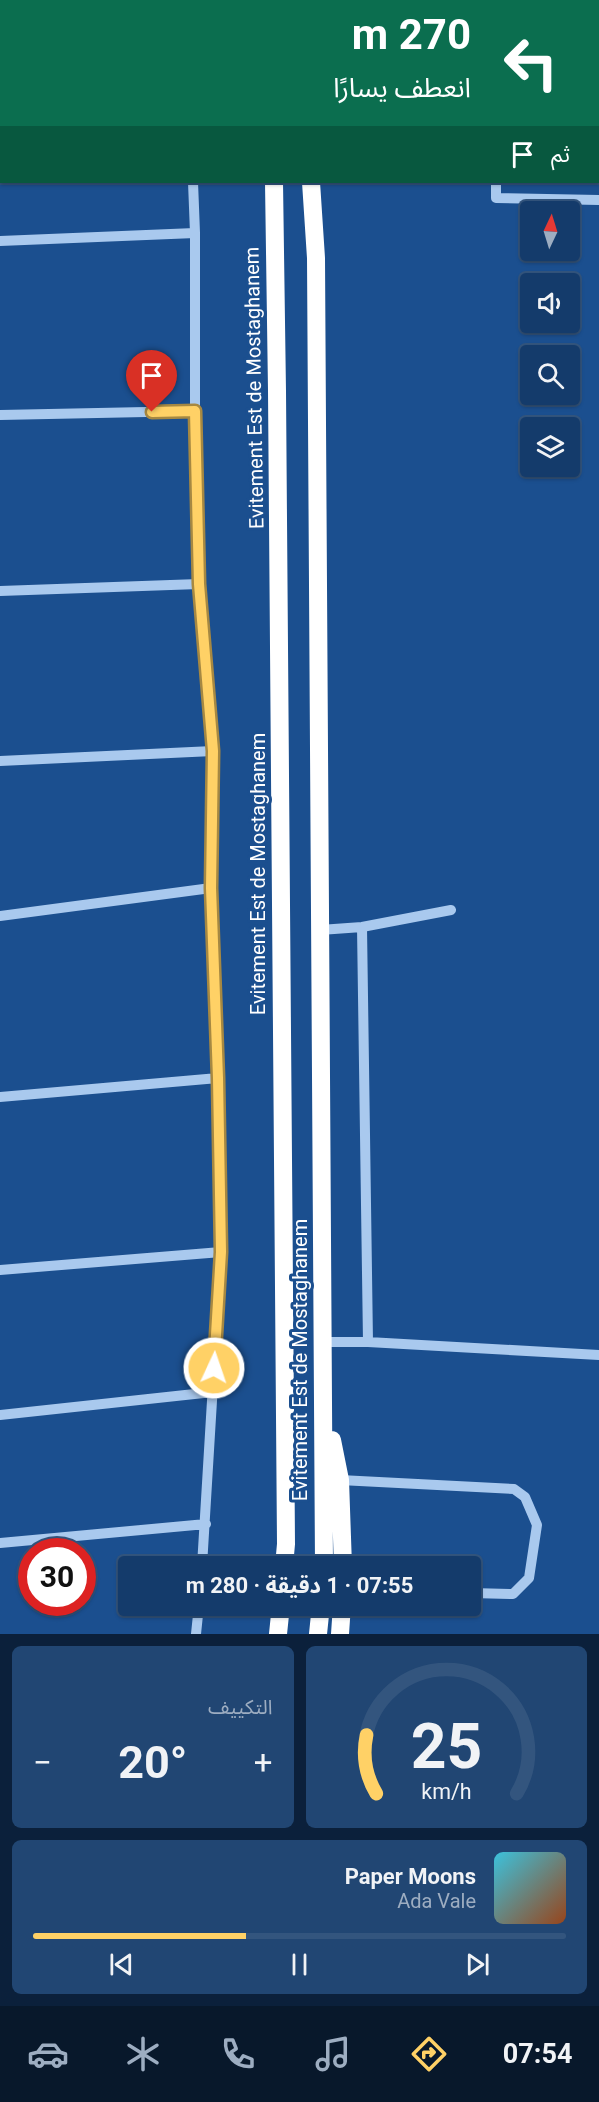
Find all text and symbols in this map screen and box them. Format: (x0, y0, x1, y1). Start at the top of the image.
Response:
text: 270 m (352, 10, 471, 59)
icon: left (492, 24, 570, 102)
text: انعطف يسارًا (333, 72, 471, 104)
icon: arrive (506, 138, 539, 171)
text: ثم (551, 142, 570, 167)
north arrow (520, 201, 580, 261)
map controls (520, 201, 580, 477)
street label: Evitement Est de Mostaghanem (240, 247, 268, 529)
button: sound (520, 273, 580, 333)
button: search (520, 345, 580, 405)
pin (126, 350, 177, 412)
icon: arrive (135, 359, 168, 392)
button: layers (520, 417, 580, 477)
street label: Evitement Est de Mostaghanem (246, 733, 270, 1015)
street label: Evitement Est de Mostaghanem (288, 1219, 312, 1501)
position arrow (182, 1336, 246, 1400)
speed limit sign: 30 (18, 1538, 96, 1616)
text: 07:55 · 1 دقيقة · 280 m (186, 1573, 413, 1598)
text: التكييف (208, 1695, 273, 1719)
text: 25 (410, 1710, 482, 1783)
text: 20° (118, 1736, 187, 1789)
text: − (33, 1743, 52, 1782)
text: + (254, 1743, 273, 1782)
text: km/h (421, 1779, 471, 1804)
text: Paper Moons (345, 1864, 476, 1889)
text: Ada Vale (397, 1889, 476, 1913)
icon: previous (105, 1948, 138, 1981)
icon: pause (283, 1948, 316, 1981)
icon: next (461, 1948, 494, 1981)
icon: car (27, 2033, 69, 2075)
icon: climate (122, 2033, 164, 2075)
icon: phone (217, 2033, 259, 2075)
icon: music (312, 2033, 354, 2075)
icon: directions (408, 2033, 450, 2075)
text: 07:54 (503, 2038, 572, 2070)

